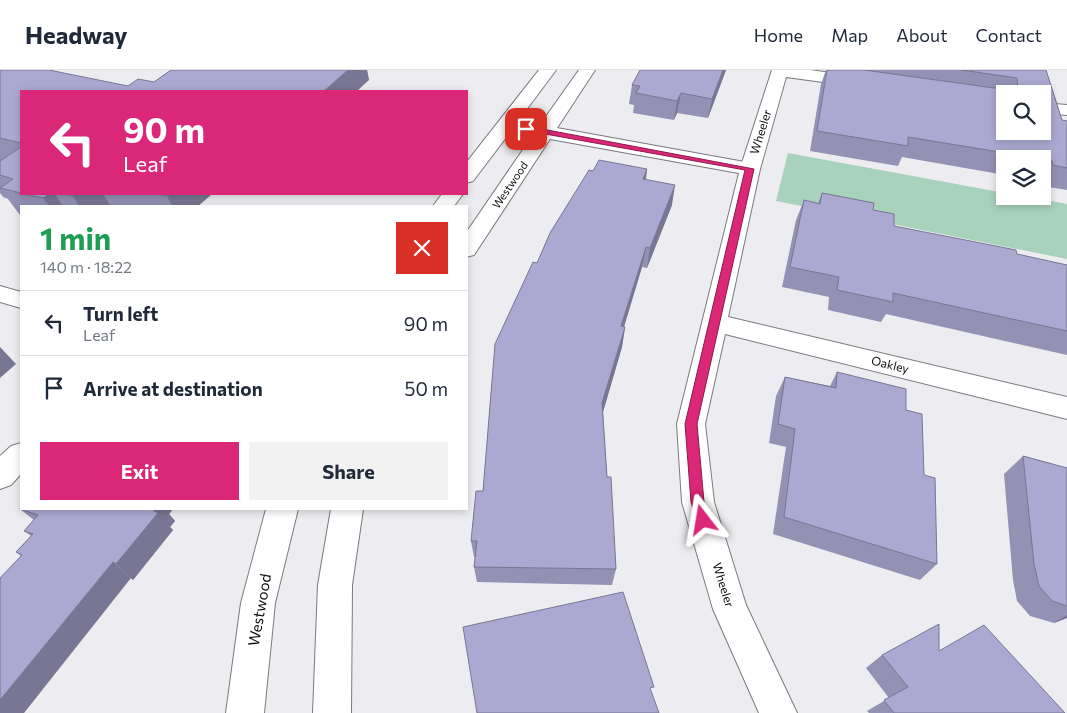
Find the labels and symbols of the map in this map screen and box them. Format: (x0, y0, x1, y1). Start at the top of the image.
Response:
street label: Wheeler (747, 107, 774, 156)
pin (505, 108, 547, 150)
street label: Westwood (489, 159, 530, 211)
street label: Oakley (870, 353, 910, 375)
position arrow (676, 493, 728, 545)
street label: Wheeler (711, 561, 737, 609)
street label: Westwood (244, 572, 274, 648)

